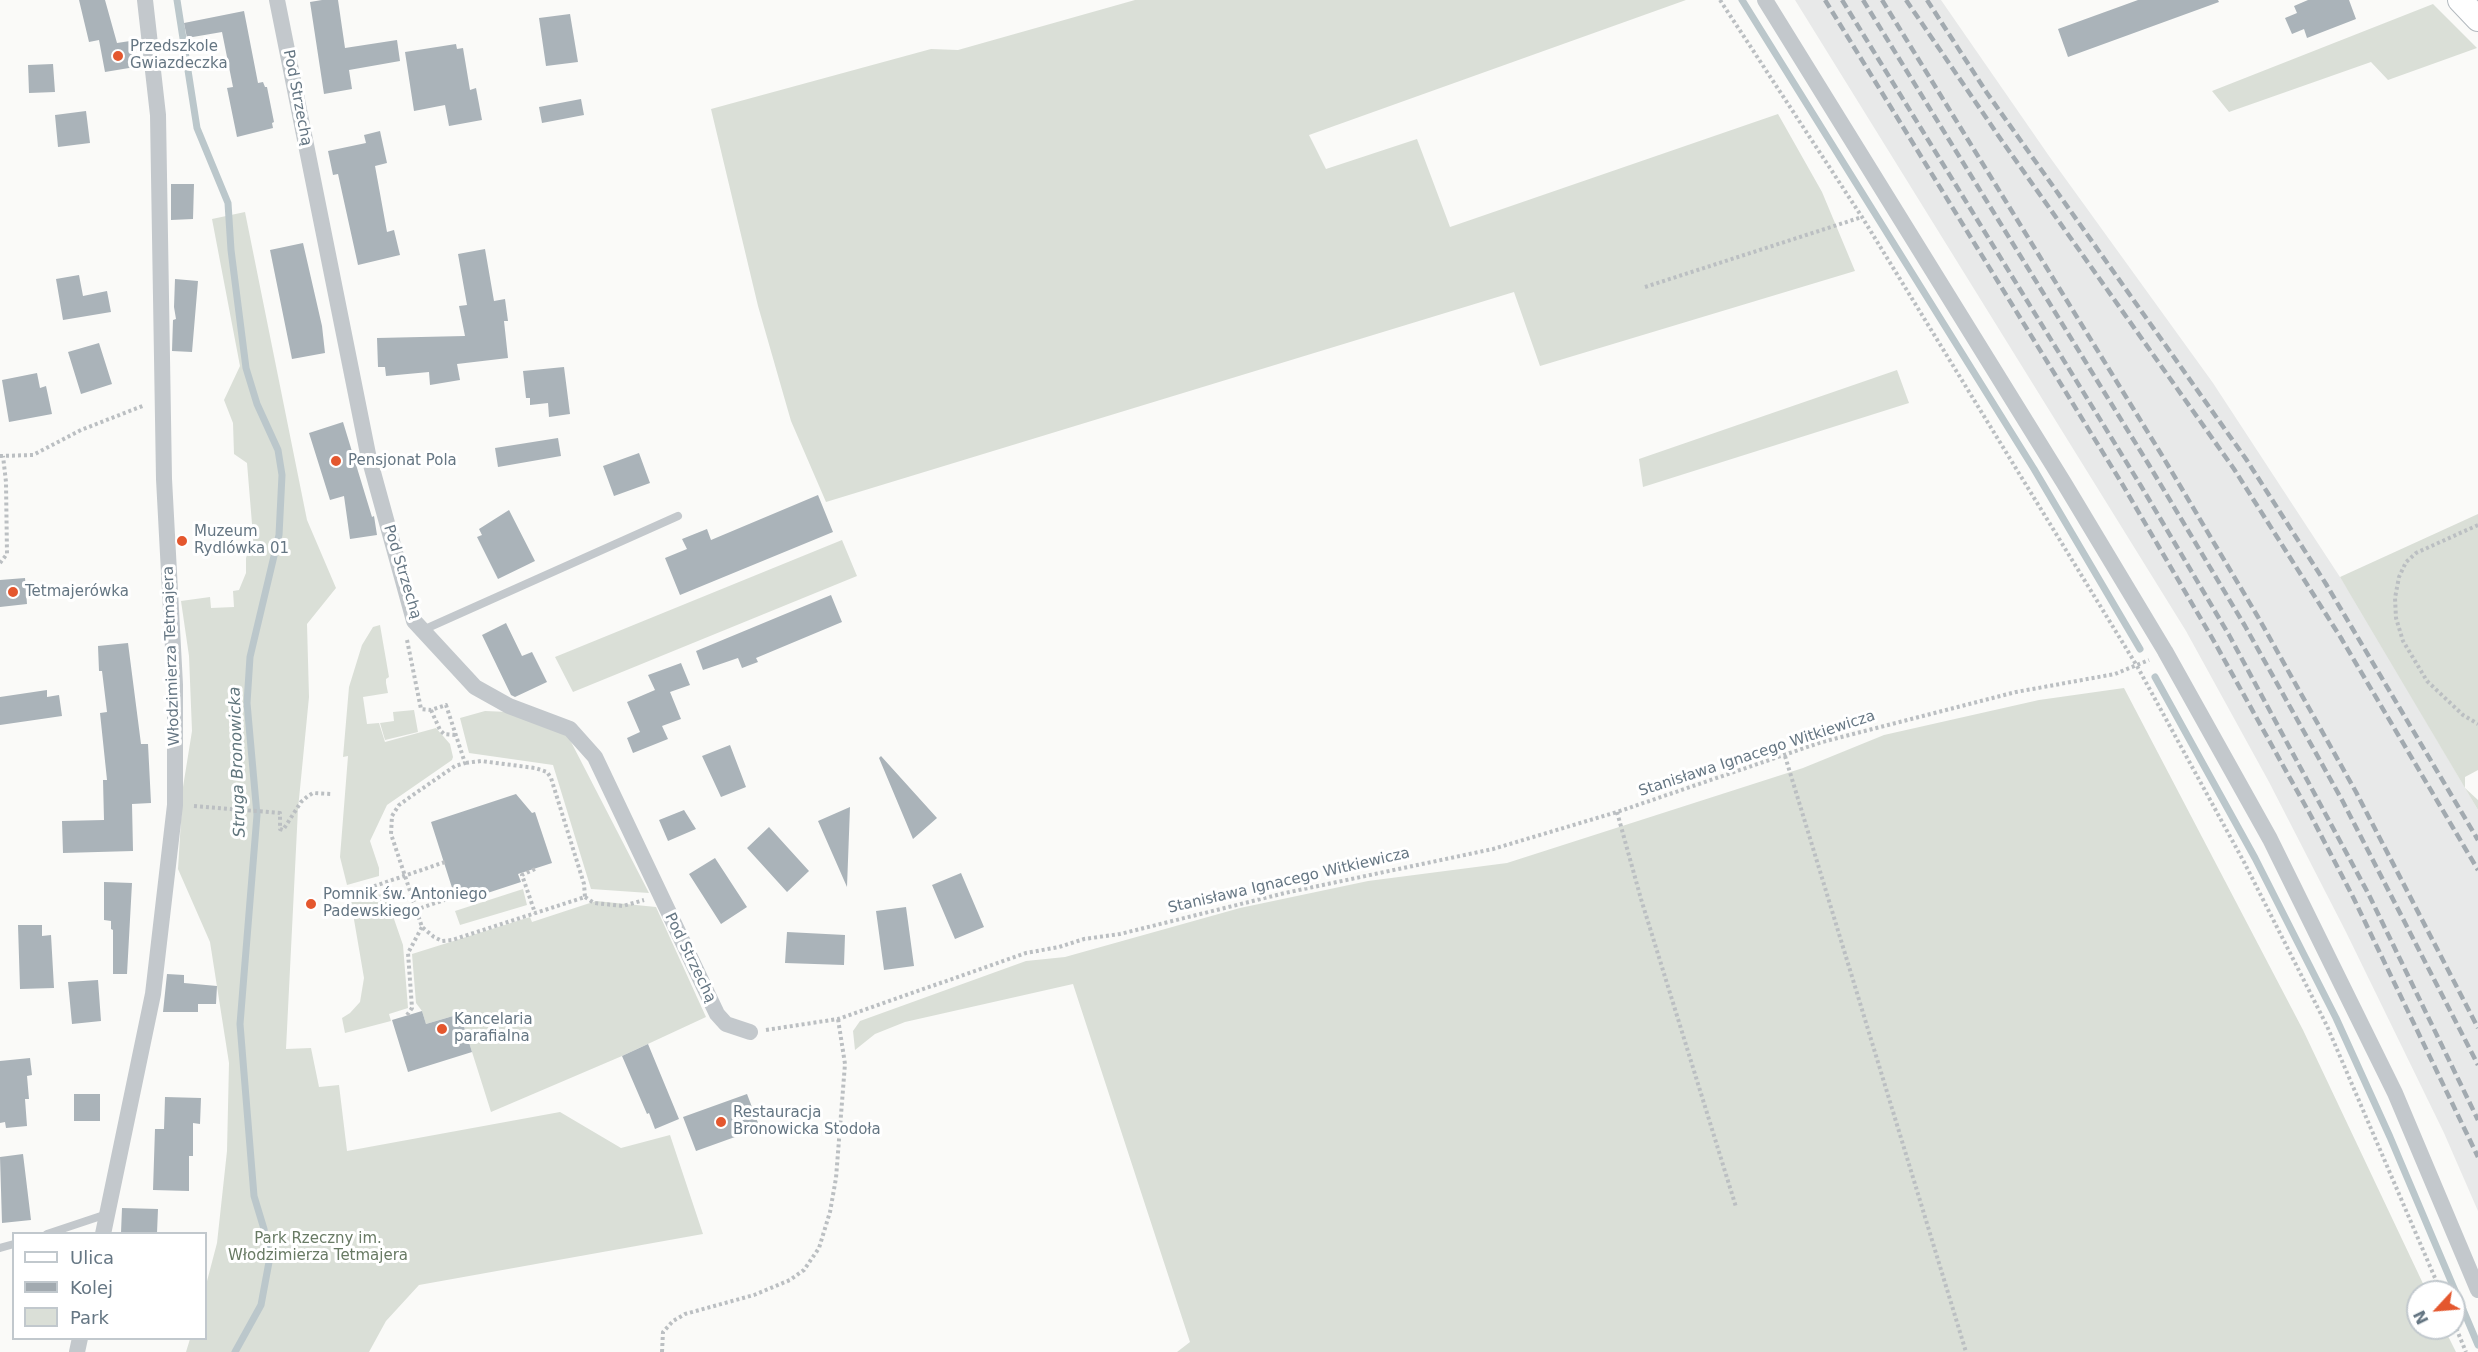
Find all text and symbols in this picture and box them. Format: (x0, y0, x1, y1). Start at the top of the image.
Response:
place label: Przedszkole Gwiazdeczka (130, 38, 228, 73)
street label: Pod Strzechą (279, 48, 315, 148)
marker: Przedszkole Gwiazdeczka (111, 49, 125, 63)
place label: Pensjonat Pola (348, 452, 457, 470)
marker: Pensjonat Pola (329, 454, 343, 468)
place label: Muzeum Rydlówka 01 (194, 523, 289, 558)
street label: Pod Strzechą (379, 523, 425, 621)
marker: Muzeum Rydlówka 01 (175, 534, 189, 548)
street label: Włodzimierza Tetmajera (160, 566, 184, 746)
place label: Tetmajerówka (25, 583, 129, 601)
marker: Tetmajerówka (6, 585, 20, 599)
water label: Struga Bronowicka (226, 686, 250, 838)
street label: Stanisława Ignacego Witkiewicza (1636, 707, 1878, 801)
street label: Stanisława Ignacego Witkiewicza (1166, 844, 1412, 918)
place label: Pomnik św. Antoniego Padewskiego (323, 886, 487, 921)
marker: Pomnik św. Antoniego Padewskiego (304, 897, 318, 911)
street label: Pod Strzechą (661, 910, 719, 1006)
place label: Kancelaria parafialna (454, 1011, 533, 1046)
marker: Kancelaria parafialna (435, 1022, 449, 1036)
place label: Restauracja Bronowicka Stodoła (733, 1104, 881, 1139)
marker: Restauracja Bronowicka Stodoła (714, 1115, 728, 1129)
park label: Park Rzeczny im. Włodzimierza Tetmajera (228, 1230, 408, 1265)
legend (12, 1232, 207, 1340)
text: Ulica (70, 1247, 114, 1268)
text: Kolej (70, 1277, 113, 1298)
north arrow (2406, 1280, 2466, 1340)
text: Park (70, 1307, 109, 1328)
text: N (2410, 1307, 2433, 1327)

